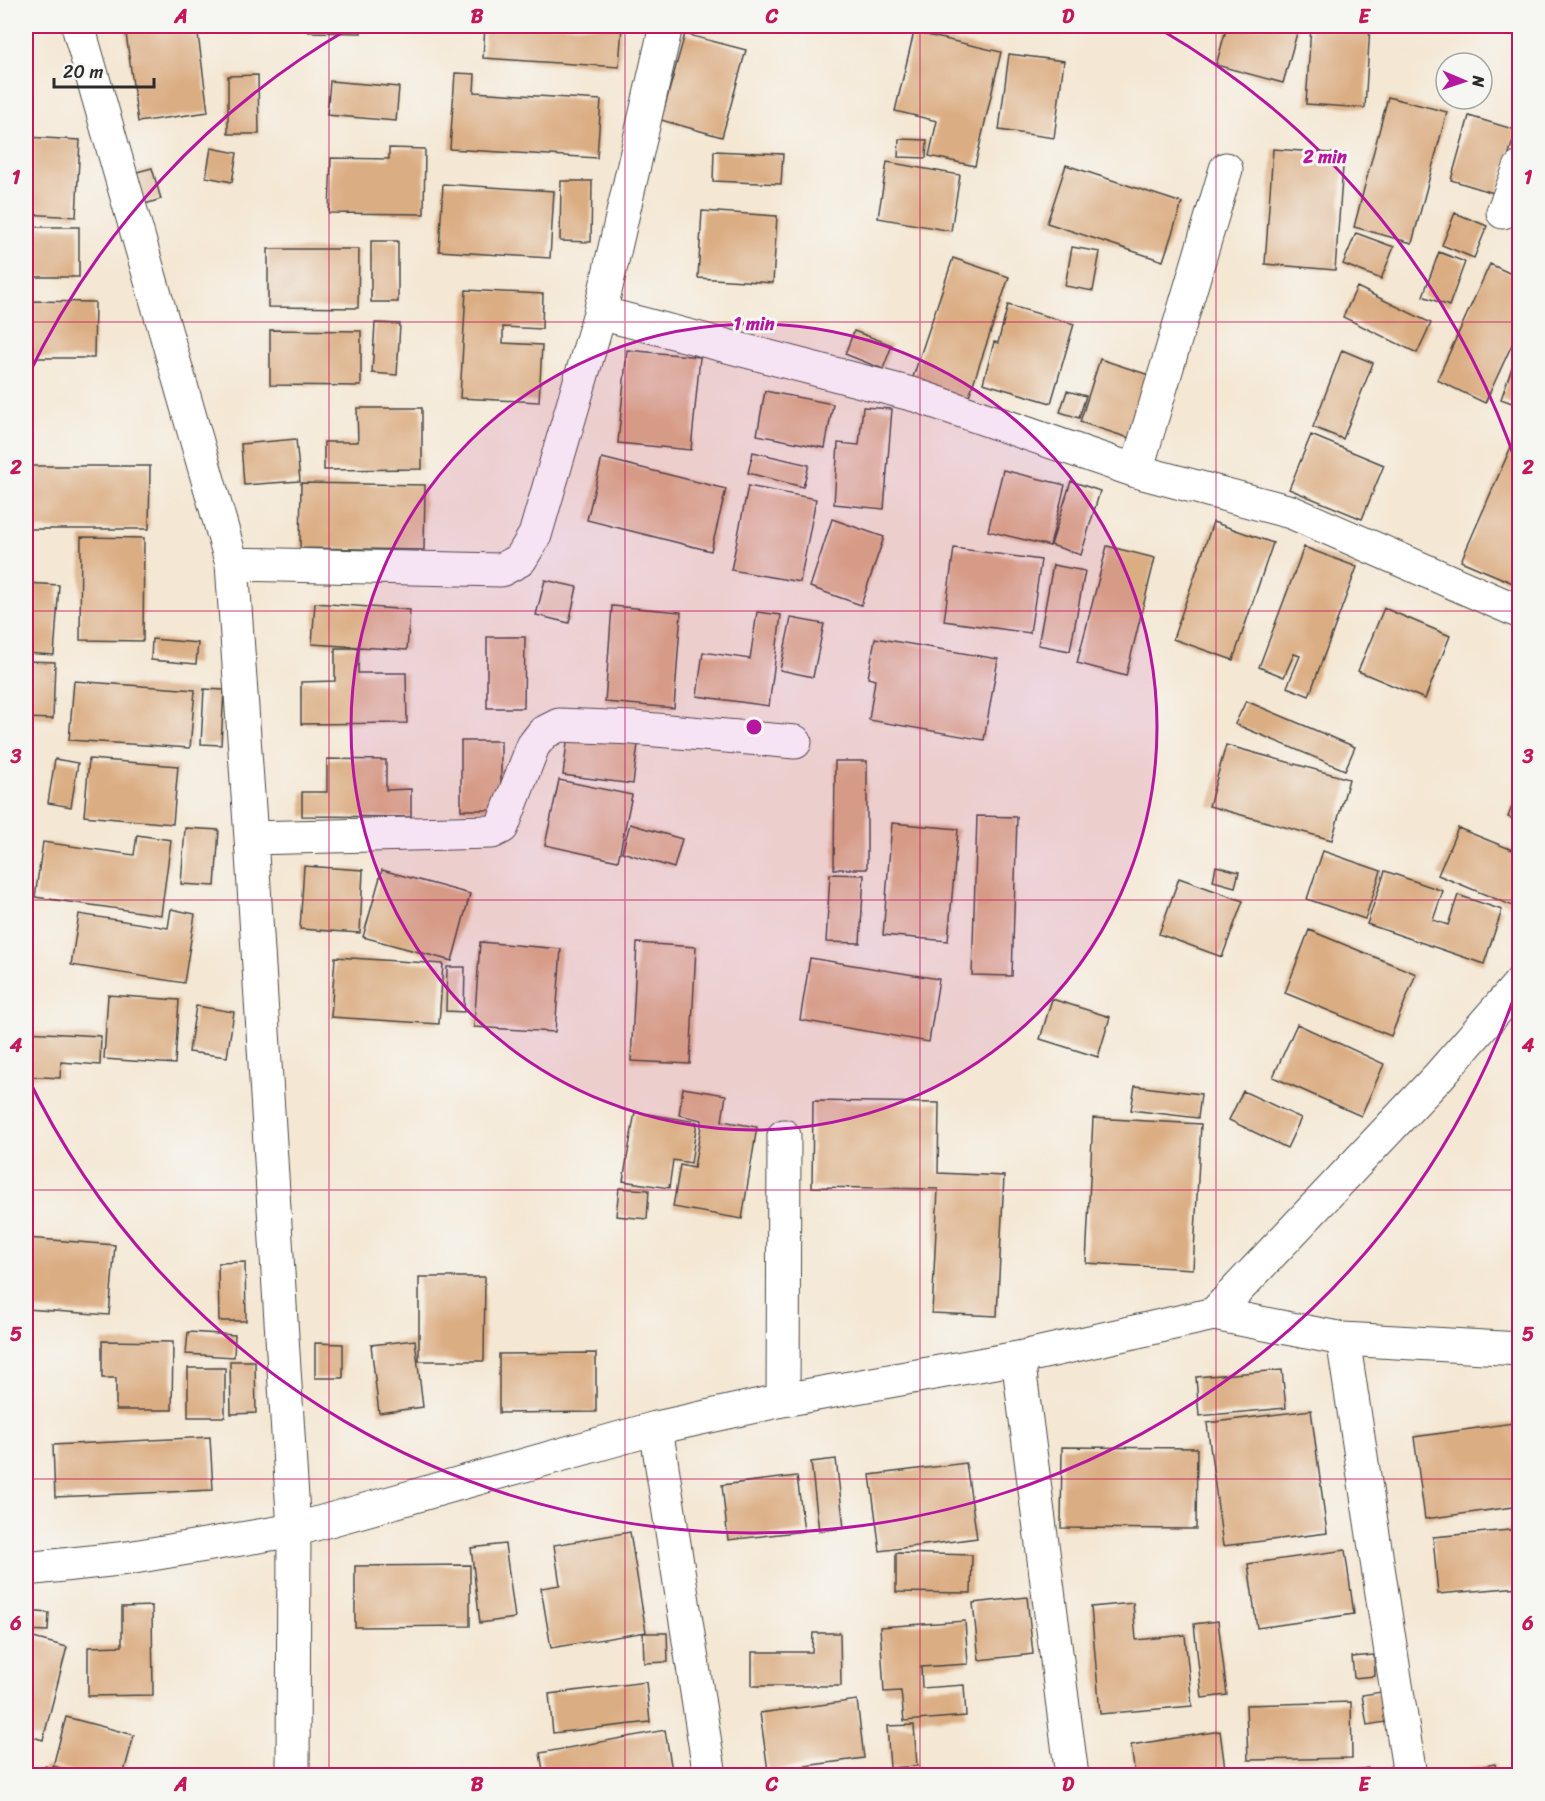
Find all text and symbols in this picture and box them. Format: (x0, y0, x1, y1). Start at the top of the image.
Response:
text: A (173, 0, 188, 34)
text: B (471, 0, 484, 34)
text: C (765, 0, 779, 34)
text: D (1062, 0, 1075, 34)
text: E (1358, 0, 1371, 34)
scale bar (54, 51, 154, 89)
north arrow (1434, 51, 1494, 111)
text: 20 m (63, 56, 103, 88)
text: N (1464, 74, 1493, 88)
text: 2 min (1302, 141, 1347, 173)
text: 1 (12, 160, 21, 195)
text: 1 (1524, 160, 1533, 195)
text: 1 min (734, 308, 775, 340)
text: 2 (9, 450, 22, 485)
text: 2 (1521, 450, 1534, 485)
centre of rings (744, 717, 764, 737)
text: 3 (10, 739, 22, 774)
text: 3 (1522, 739, 1534, 774)
text: 4 (9, 1028, 23, 1063)
text: 4 (1521, 1028, 1535, 1063)
text: 5 (10, 1317, 22, 1352)
text: 5 (1522, 1317, 1534, 1352)
text: 6 (9, 1606, 22, 1641)
text: 6 (1521, 1606, 1534, 1641)
text: A (173, 1767, 188, 1801)
text: B (471, 1767, 484, 1801)
text: C (765, 1767, 779, 1801)
text: D (1062, 1767, 1075, 1801)
text: E (1358, 1767, 1371, 1801)

